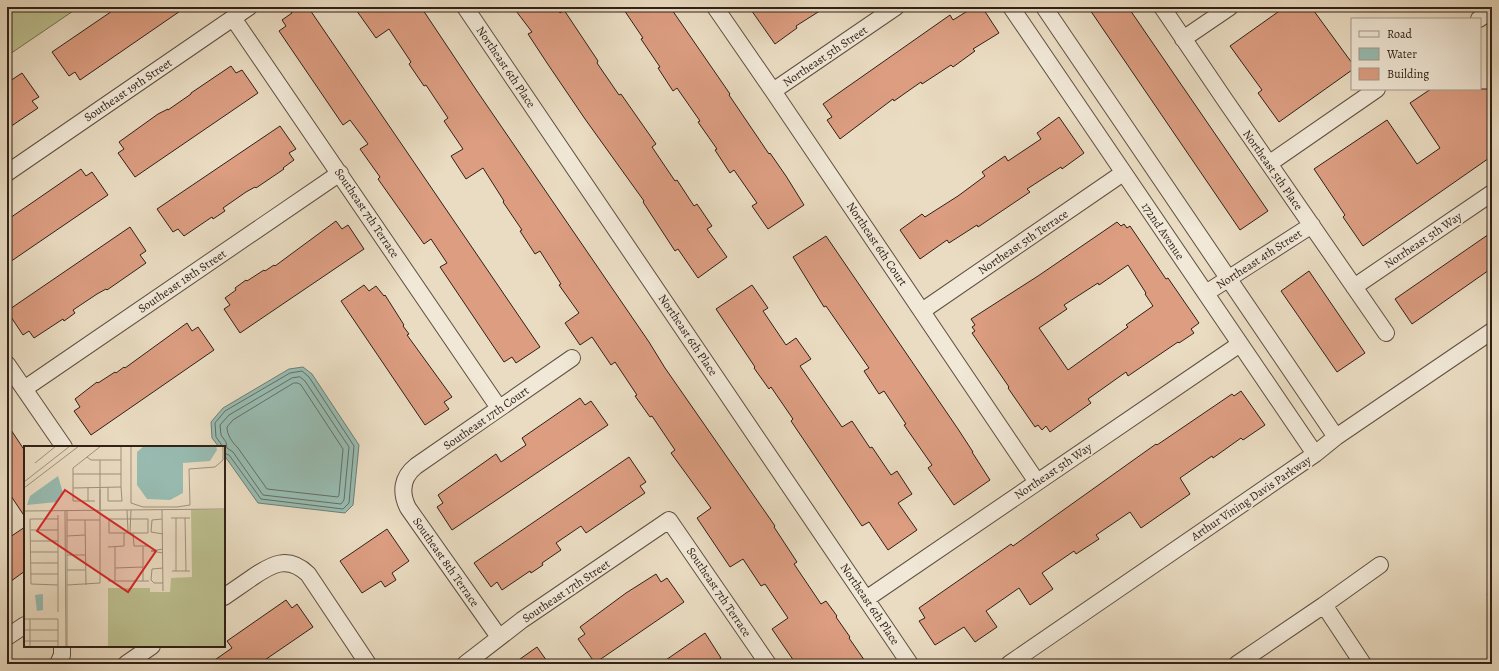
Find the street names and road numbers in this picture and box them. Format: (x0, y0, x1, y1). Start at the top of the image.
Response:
street label: Northeast 5th Street (780, 22, 870, 90)
street label: Northeast 6th Place (473, 23, 539, 111)
street label: Southeast 19th Street (81, 55, 175, 125)
street label: Northeast 5th Place (1239, 127, 1307, 213)
street label: Southeast 7th Terrace (331, 165, 403, 261)
street label: Northeast 6th Court (843, 199, 911, 289)
street label: 172nd Avenue (1138, 199, 1188, 263)
street label: Northeast 5th Terrace (975, 206, 1071, 278)
street label: Notrheast 5th Way (1381, 208, 1465, 272)
street label: Northeast 4th Street (1213, 225, 1305, 293)
street label: Southeast 18th Street (135, 245, 229, 317)
street label: Northeast 6th Place (655, 291, 721, 379)
street label: Southeast 17th Court (440, 382, 532, 454)
street label: Northeast 5th Way (1011, 439, 1095, 503)
street label: Arthur Vining Davis Parkway (1187, 451, 1315, 545)
street label: Southeast 8th Terrace (409, 514, 483, 610)
street label: Southeast 7th Terrace (683, 544, 755, 640)
street label: Southeast 17th Street (519, 556, 613, 626)
street label: Northeast 6th Place (837, 560, 903, 648)

